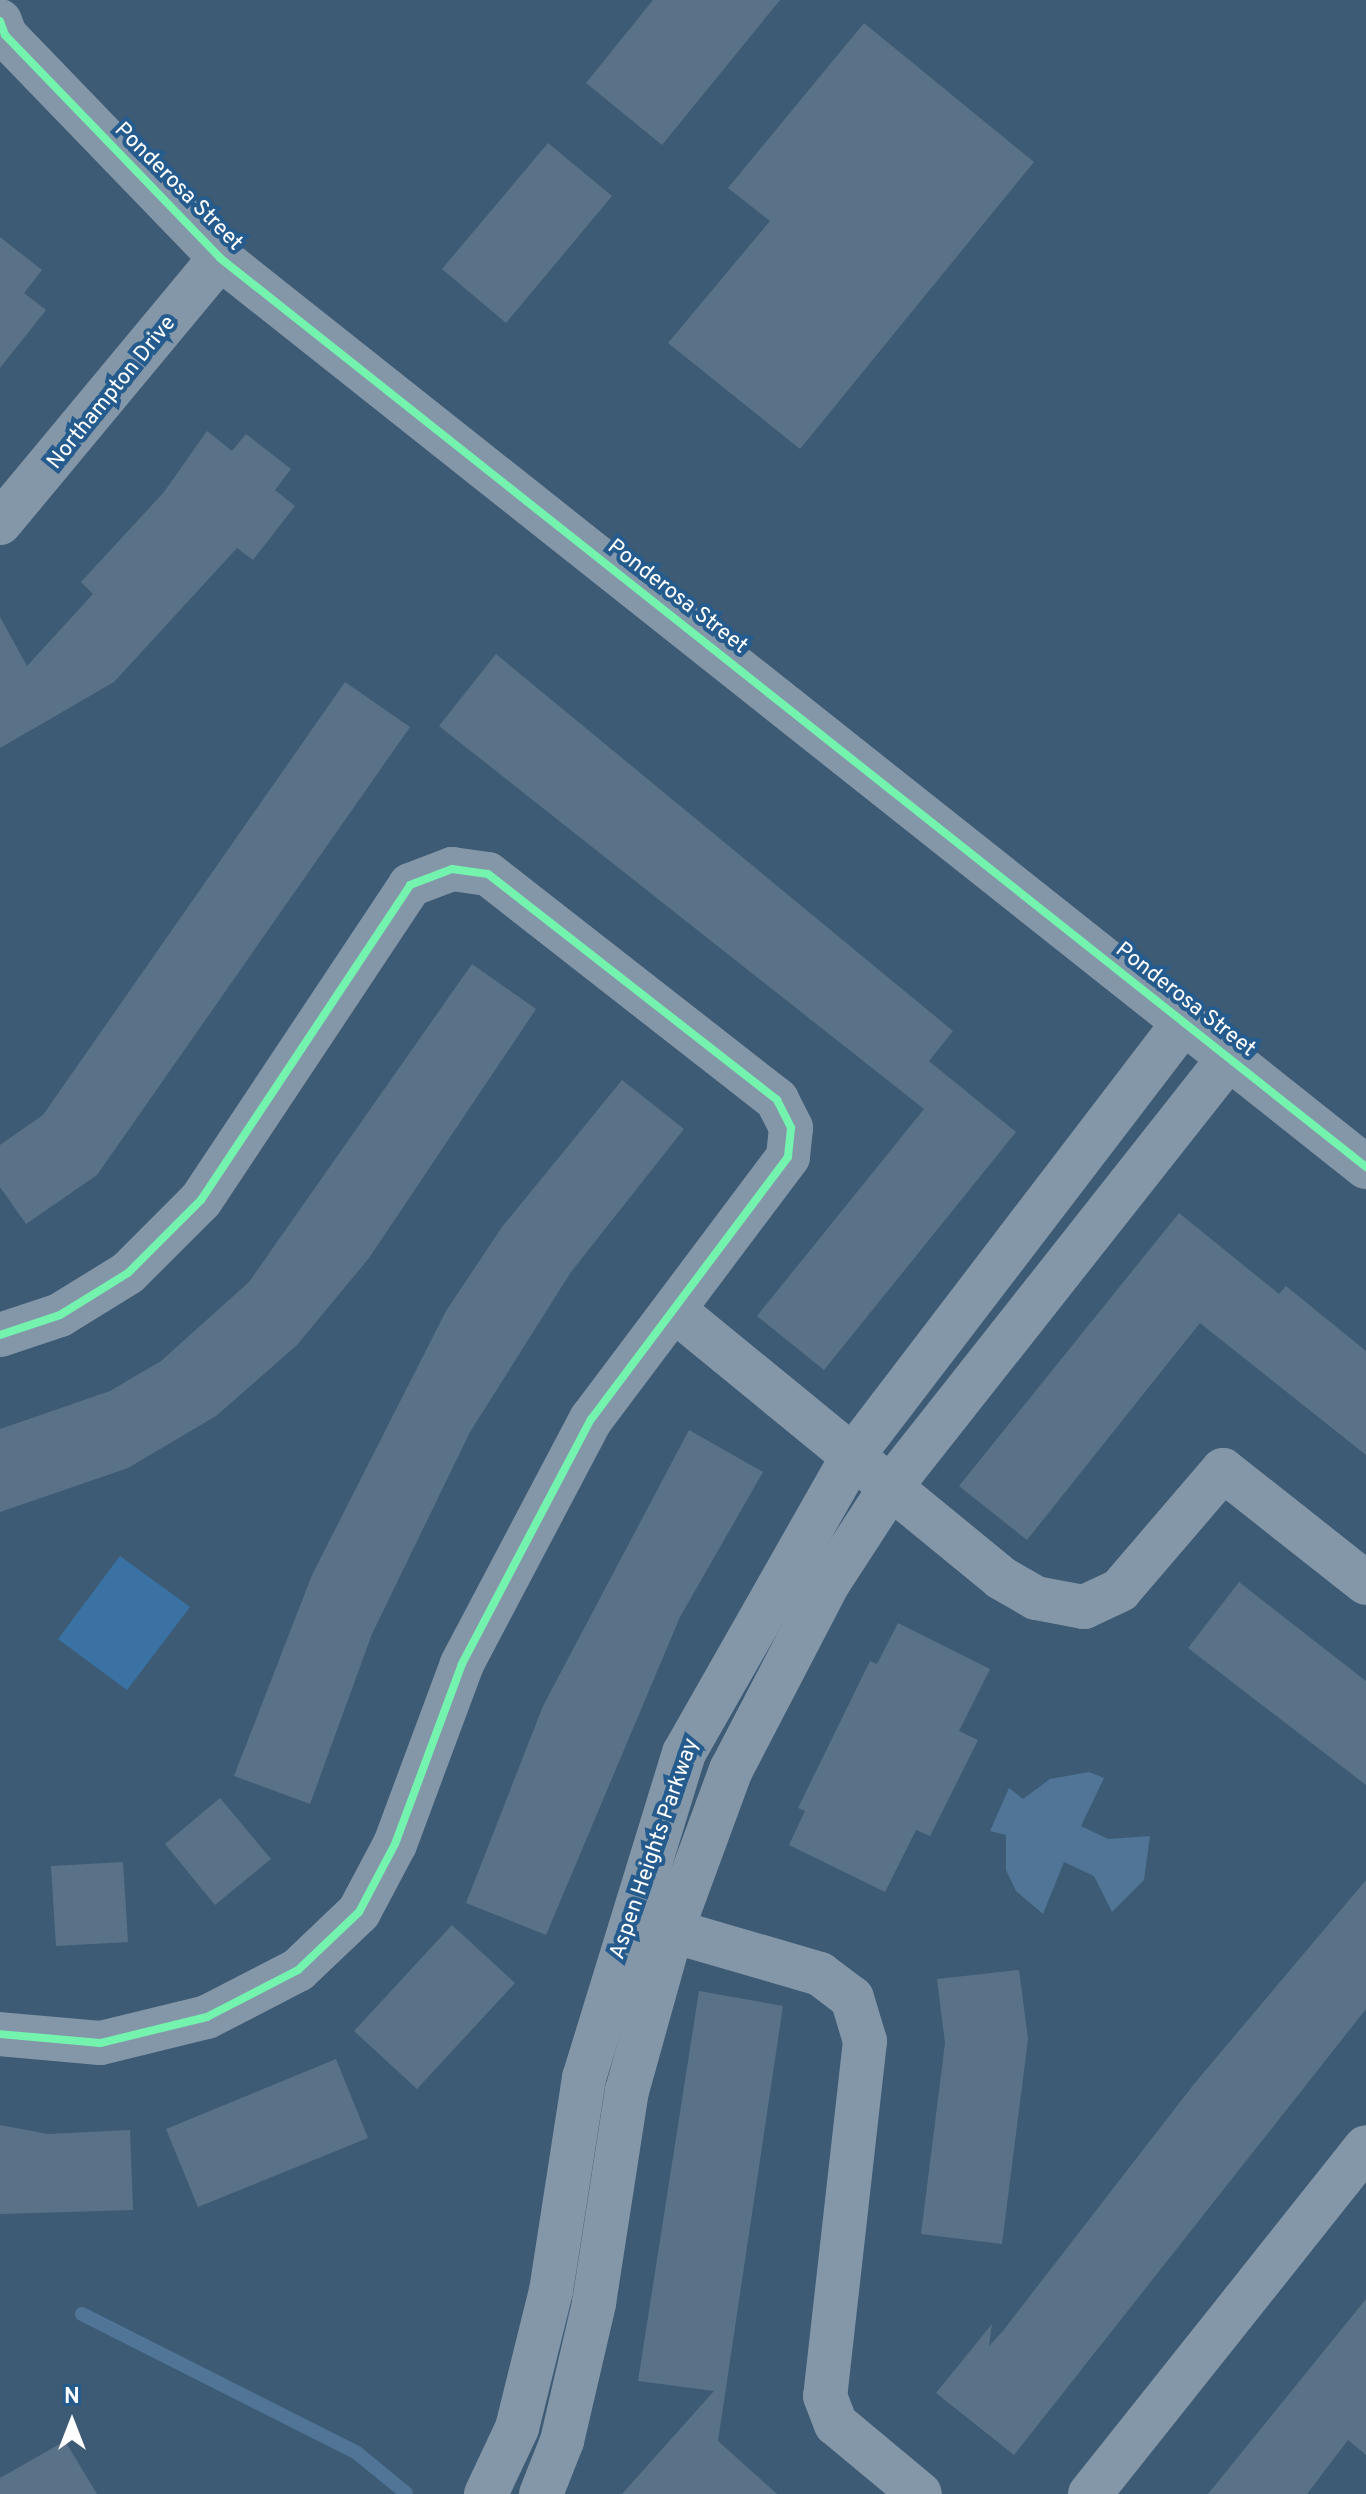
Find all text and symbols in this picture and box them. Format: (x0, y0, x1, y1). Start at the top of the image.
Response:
street label: Ponderosa Street (108, 117, 248, 257)
street label: Northampton Drive (42, 311, 182, 475)
street label: Ponderosa Street (602, 534, 752, 660)
street label: Ponderosa Street (1110, 937, 1260, 1063)
street label: Aspen Heights Parkway (605, 1735, 705, 1963)
north arrow (32, 2382, 112, 2462)
text: N (64, 2384, 80, 2411)

